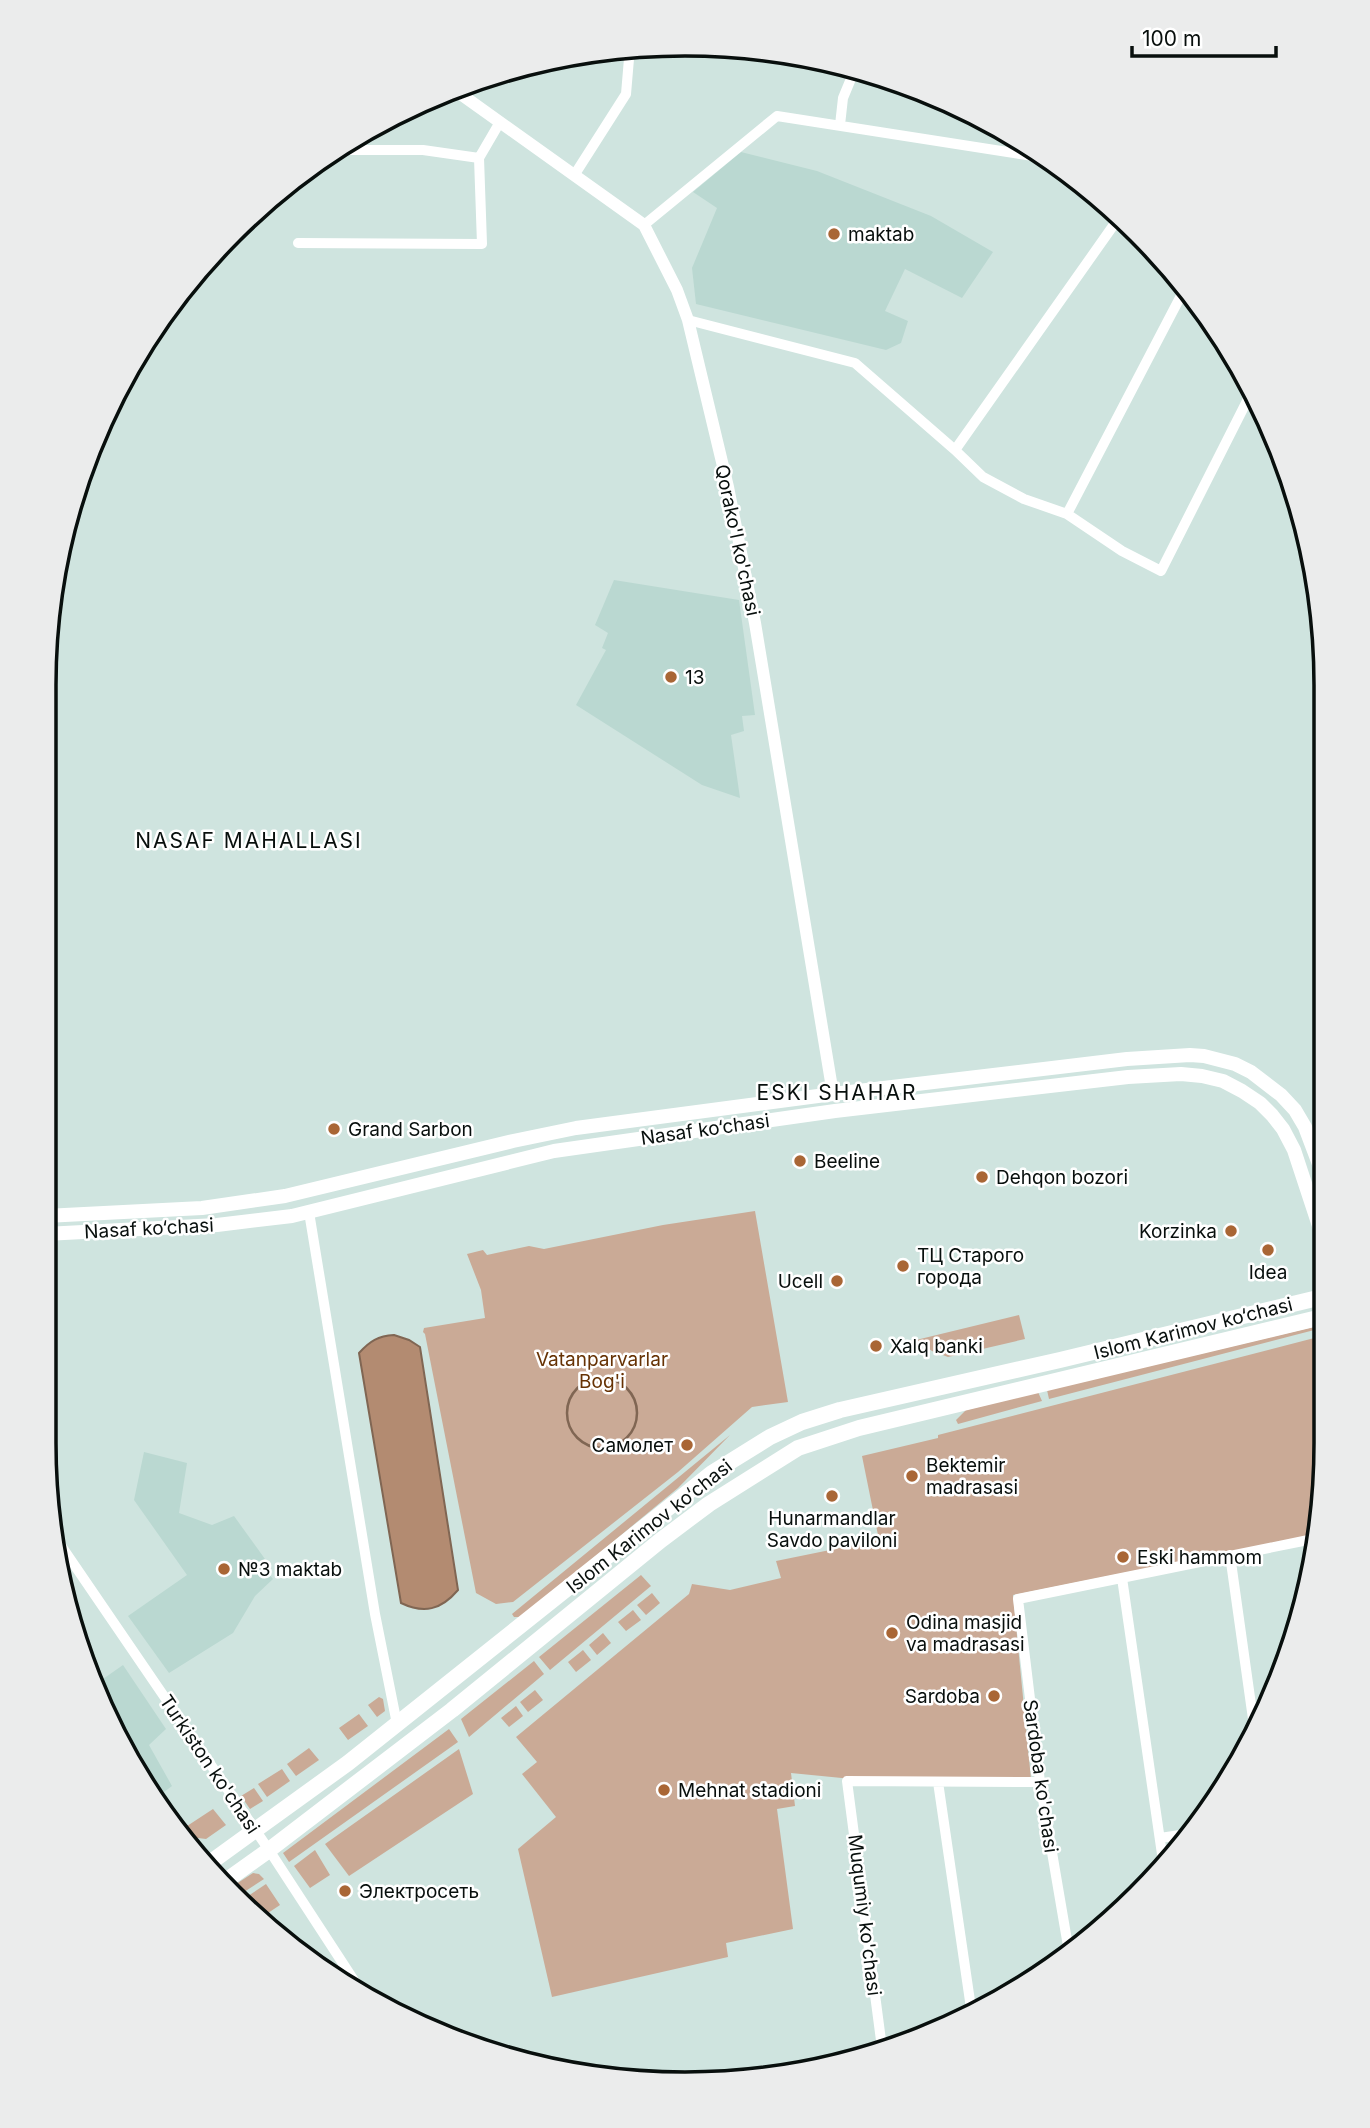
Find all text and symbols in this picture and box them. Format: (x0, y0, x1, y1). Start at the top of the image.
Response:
scale bar (1132, 14, 1276, 58)
text: 100 m (1142, 26, 1201, 51)
place label: maktab (848, 223, 914, 246)
marker: maktab (826, 226, 842, 242)
street label: Qorako'l ko'chasi (710, 462, 765, 618)
place label: 13 (685, 666, 704, 689)
marker: 13 (663, 669, 679, 685)
district label: NASAF MAHALLASI (135, 828, 363, 853)
district label: ESKI SHAHAR (757, 1080, 917, 1105)
street label: Nasaf ko‘chasi (639, 1109, 771, 1150)
place label: Grand Sarbon (348, 1118, 473, 1141)
marker: Grand Sarbon (326, 1121, 342, 1137)
place label: Beeline (814, 1150, 880, 1173)
marker: Beeline (792, 1153, 808, 1169)
place label: Dehqon bozori (996, 1166, 1128, 1189)
marker: Dehqon bozori (974, 1169, 990, 1185)
street label: Nasaf ko‘chasi (84, 1214, 214, 1243)
place label: Korzinka (1139, 1220, 1217, 1243)
marker: Korzinka (1223, 1223, 1239, 1239)
marker: Idea (1260, 1242, 1276, 1258)
place label: ТЦ Старого города (917, 1244, 1024, 1289)
marker: ТЦ Старого города (895, 1258, 911, 1274)
place label: Idea (1249, 1261, 1287, 1284)
place label: Ucell (778, 1270, 823, 1293)
marker: Ucell (829, 1273, 845, 1289)
street label: Islom Karimov ko‘chasi (1091, 1293, 1295, 1364)
place label: Xalq banki (890, 1335, 983, 1358)
marker: Xalq banki (868, 1338, 884, 1354)
park label: Vatanparvarlar Bog'i (536, 1348, 668, 1393)
place label: Самолет (592, 1434, 673, 1457)
marker: Самолет (679, 1437, 695, 1453)
place label: Bektemir madrasasi (926, 1454, 1018, 1499)
street label: Islom Karimov ko‘chasi (562, 1455, 737, 1598)
marker: Bektemir madrasasi (904, 1468, 920, 1484)
marker: Hunarmandlar Savdo paviloni (824, 1488, 840, 1504)
place label: Hunarmandlar Savdo paviloni (767, 1507, 897, 1552)
place label: Eski hammom (1137, 1546, 1262, 1569)
marker: Eski hammom (1115, 1549, 1131, 1565)
place label: №3 maktab (238, 1558, 342, 1581)
marker: №3 maktab (216, 1561, 232, 1577)
place label: Odina masjid va madrasasi (906, 1611, 1025, 1656)
marker: Odina masjid va madrasasi (884, 1625, 900, 1641)
place label: Sardoba (905, 1685, 980, 1708)
marker: Sardoba (986, 1688, 1002, 1704)
street label: Turkiston ko'chasi (155, 1690, 265, 1838)
street label: Sardoba ko'chasi (1018, 1698, 1063, 1854)
place label: Mehnat stadioni (678, 1779, 821, 1802)
marker: Mehnat stadioni (656, 1782, 672, 1798)
street label: Muqumiy ko'chasi (843, 1833, 886, 1997)
place label: Электросеть (359, 1880, 479, 1903)
marker: Электросеть (337, 1883, 353, 1899)

